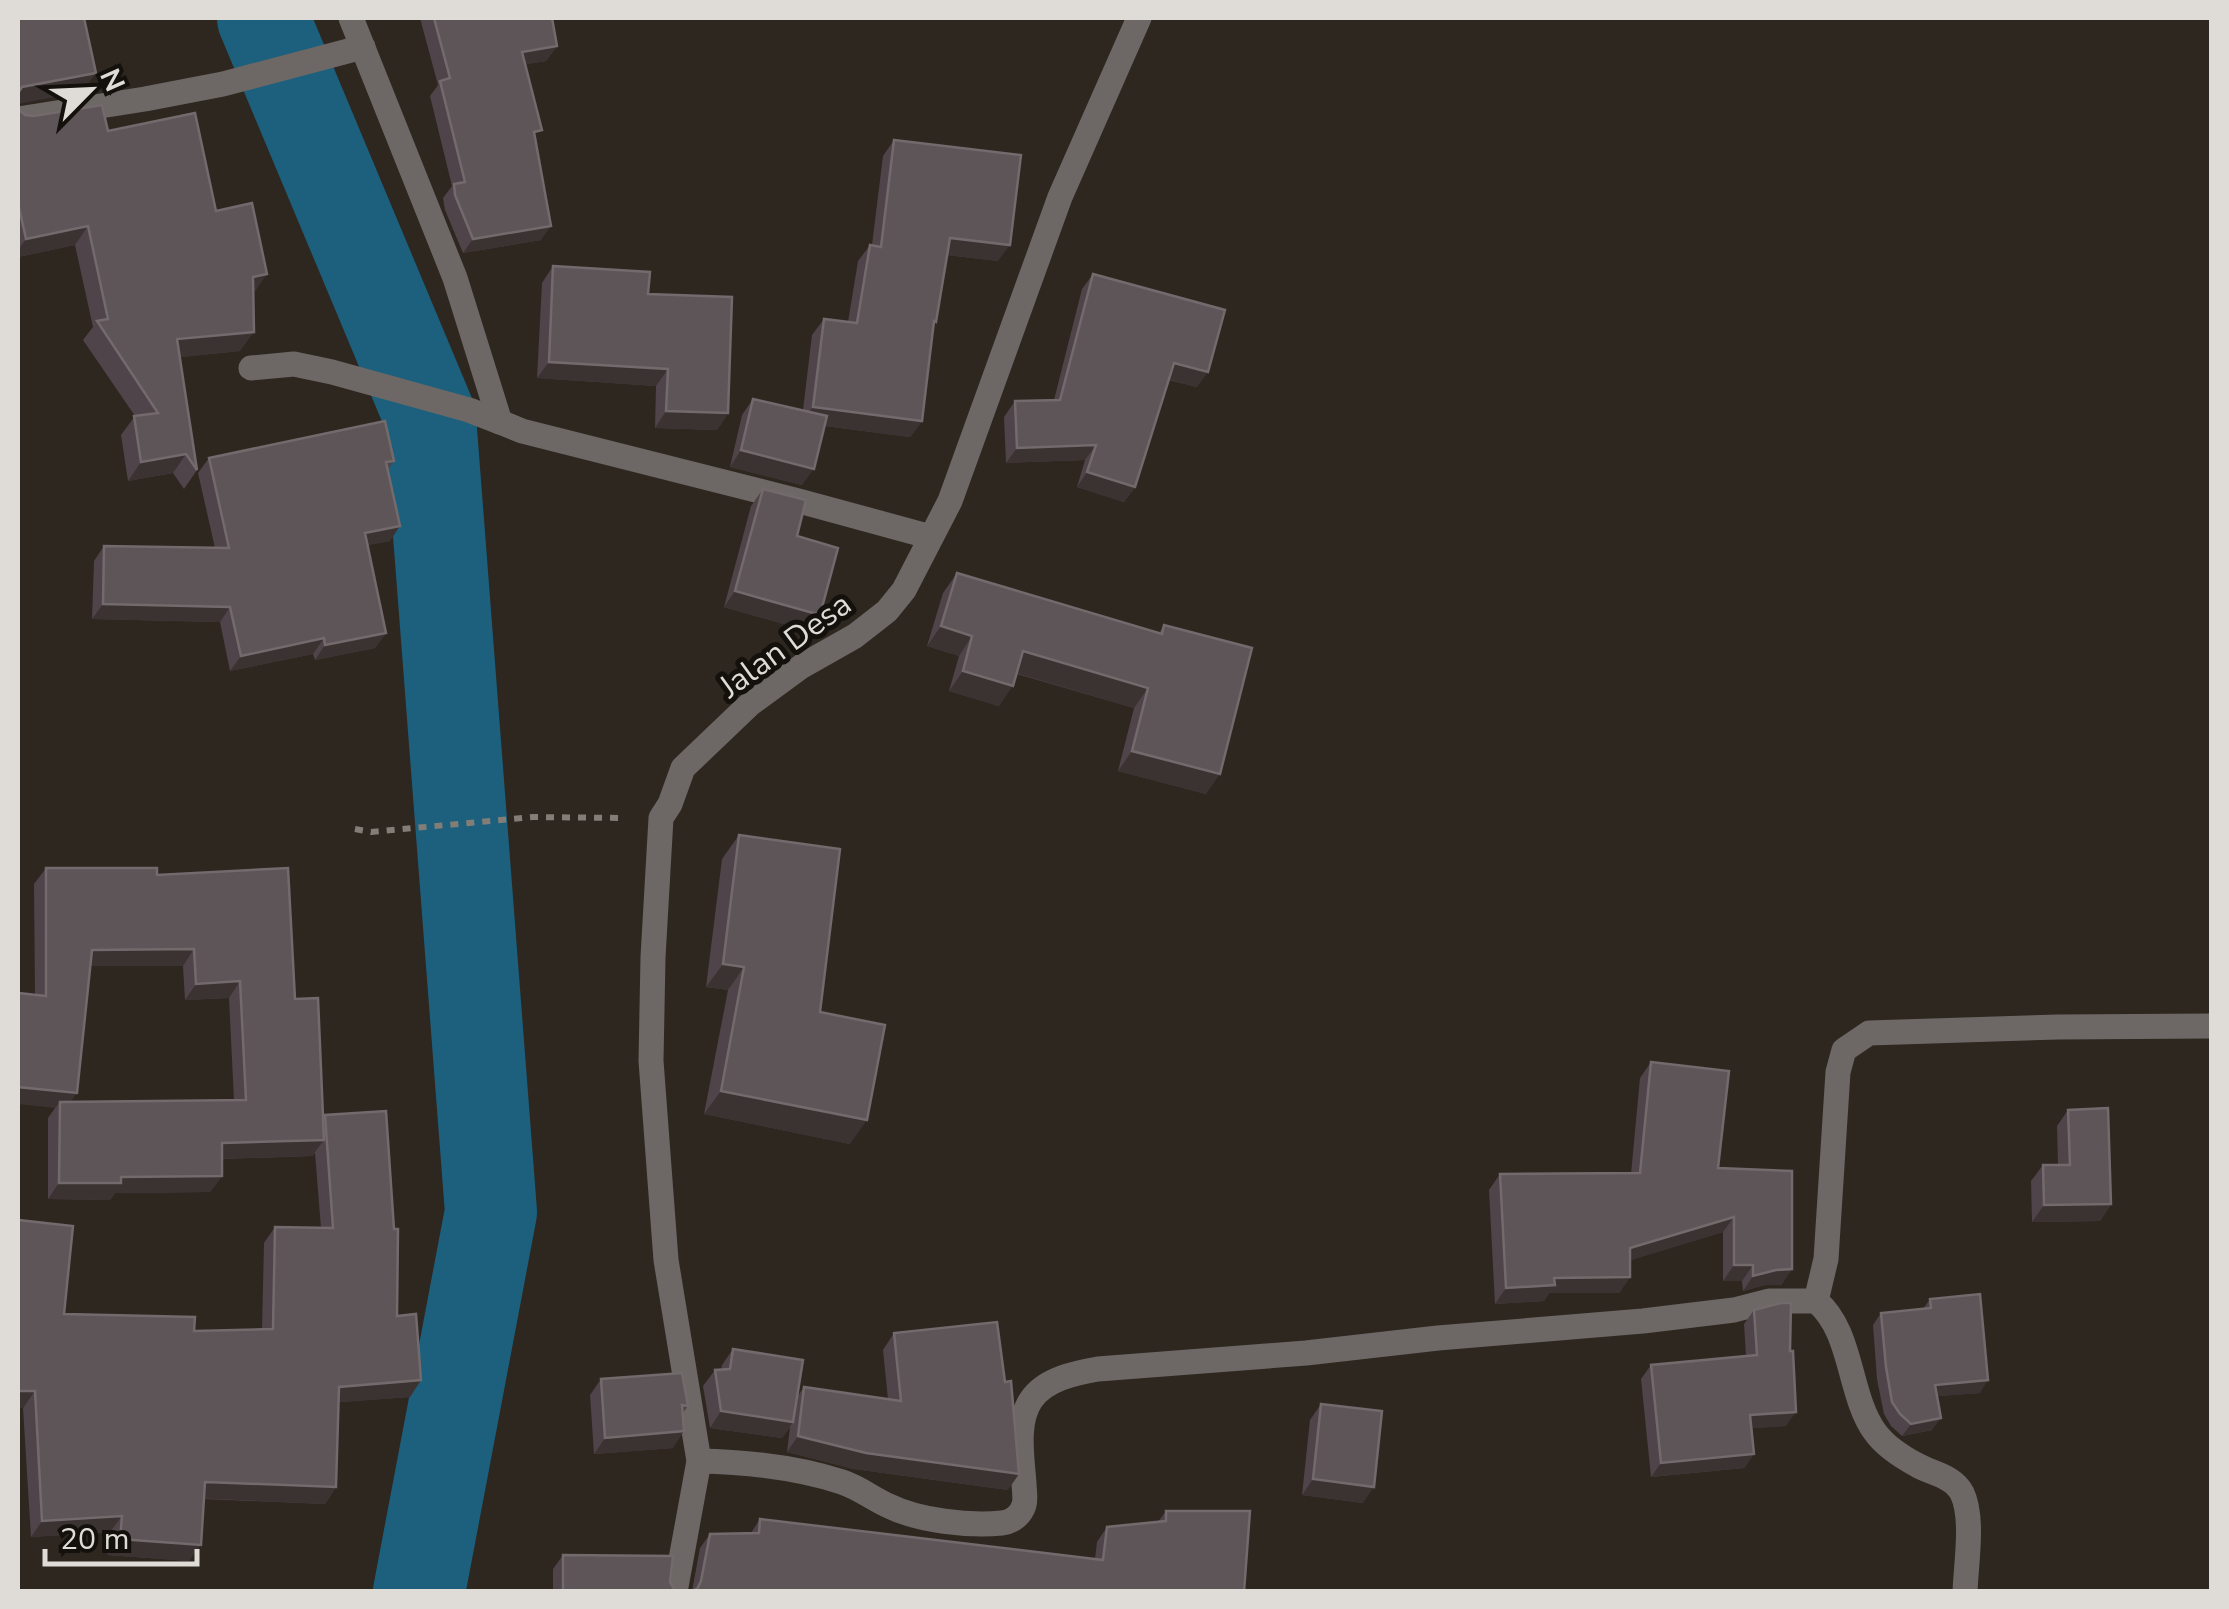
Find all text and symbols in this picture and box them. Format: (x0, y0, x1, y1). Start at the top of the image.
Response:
north arrow (40, 40, 140, 140)
text: N (90, 63, 134, 98)
street label: Jalan Desa (710, 583, 860, 708)
scale bar (45, 1504, 198, 1566)
text: 20 m (60, 1519, 129, 1560)

